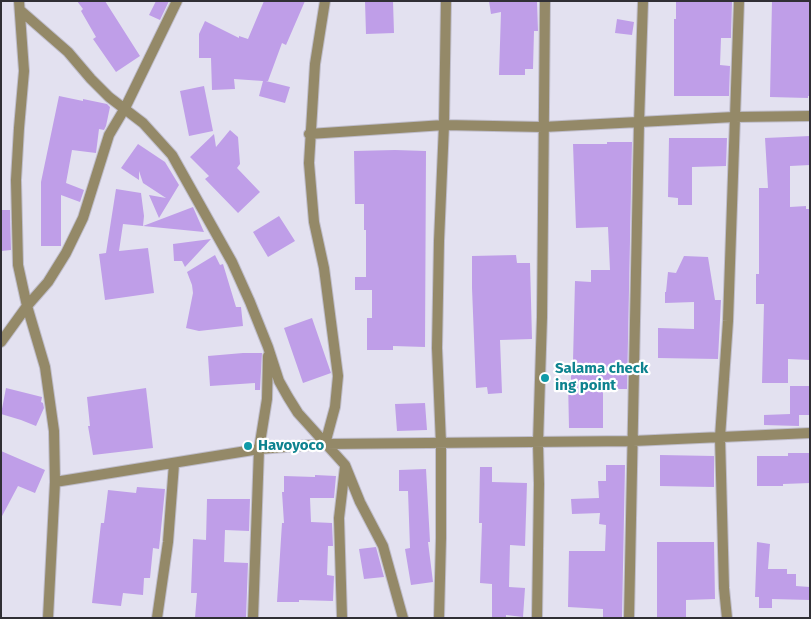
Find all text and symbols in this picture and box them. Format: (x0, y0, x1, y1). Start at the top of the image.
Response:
place label: Salama check ing point (555, 360, 648, 395)
marker: Salama check ing point (539, 372, 551, 384)
place label: Havoyoco (258, 437, 324, 455)
marker: Havoyoco (242, 440, 254, 452)

